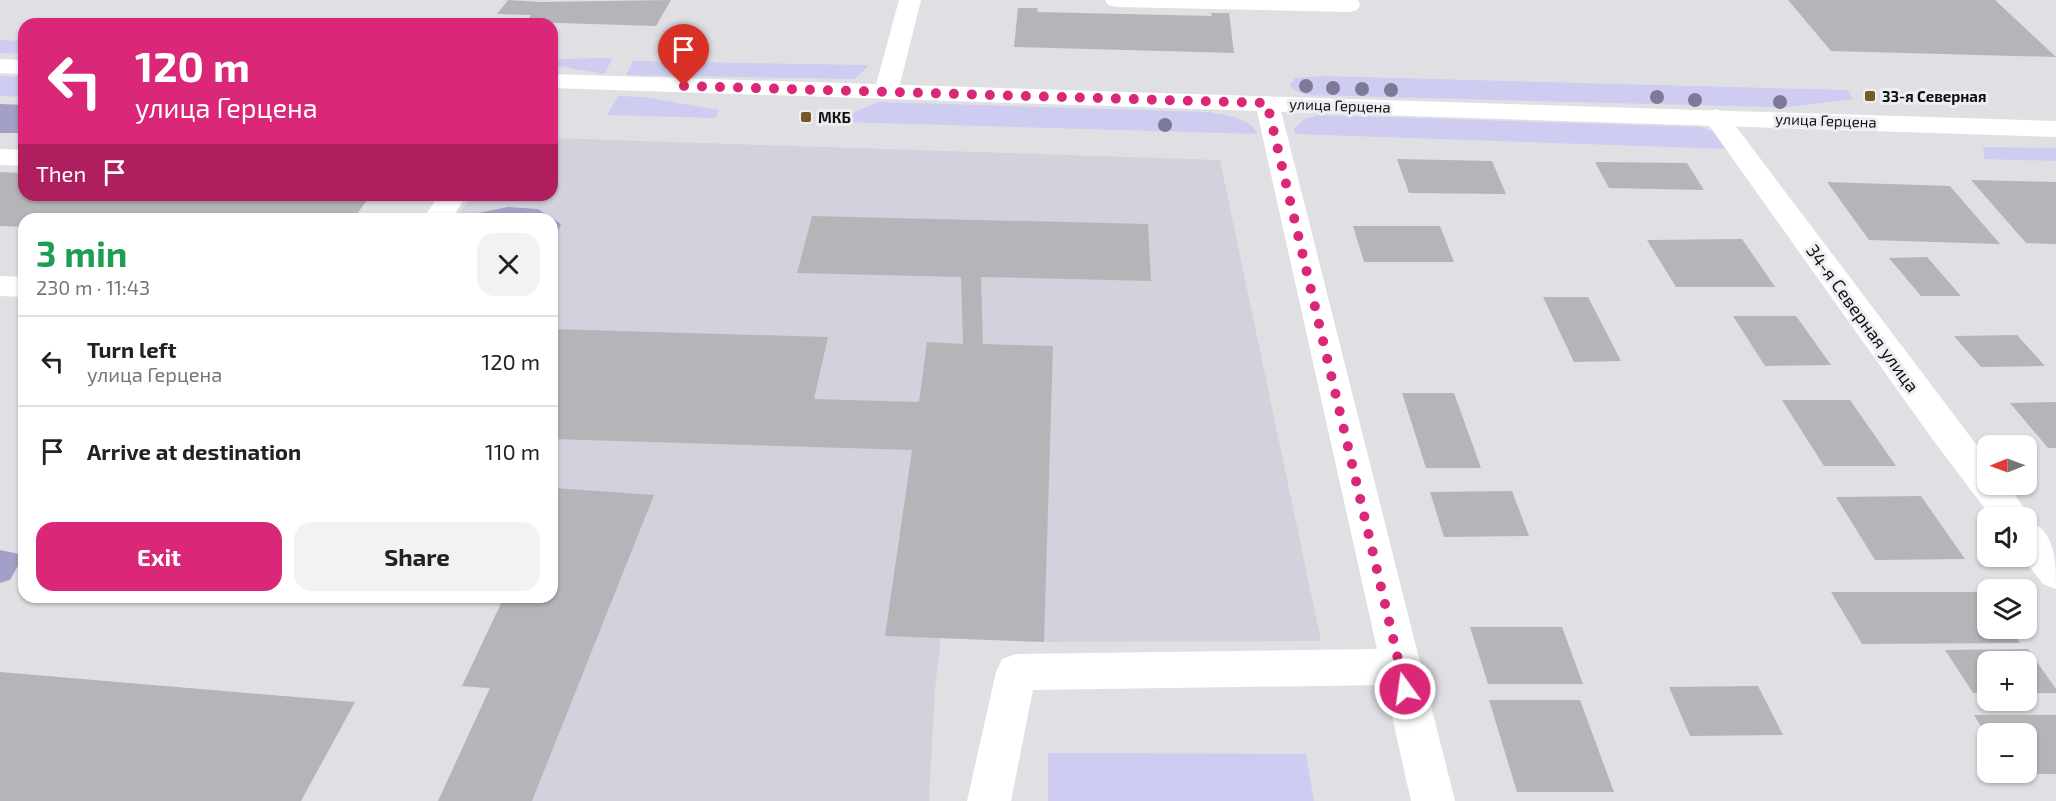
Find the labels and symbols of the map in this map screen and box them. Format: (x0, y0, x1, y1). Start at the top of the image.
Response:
pin (658, 24, 709, 86)
place label: 33-я Северная (1882, 87, 1986, 105)
marker: 33-я Северная (1863, 89, 1877, 103)
street label: улица Герцена (1289, 94, 1391, 117)
place label: МКБ (818, 108, 851, 126)
street label: улица Герцена (1775, 109, 1877, 132)
marker: МКБ (799, 110, 813, 124)
street label: 34-я Северная улица (1802, 240, 1924, 396)
north arrow (1977, 435, 2037, 495)
position arrow (1373, 657, 1437, 721)

